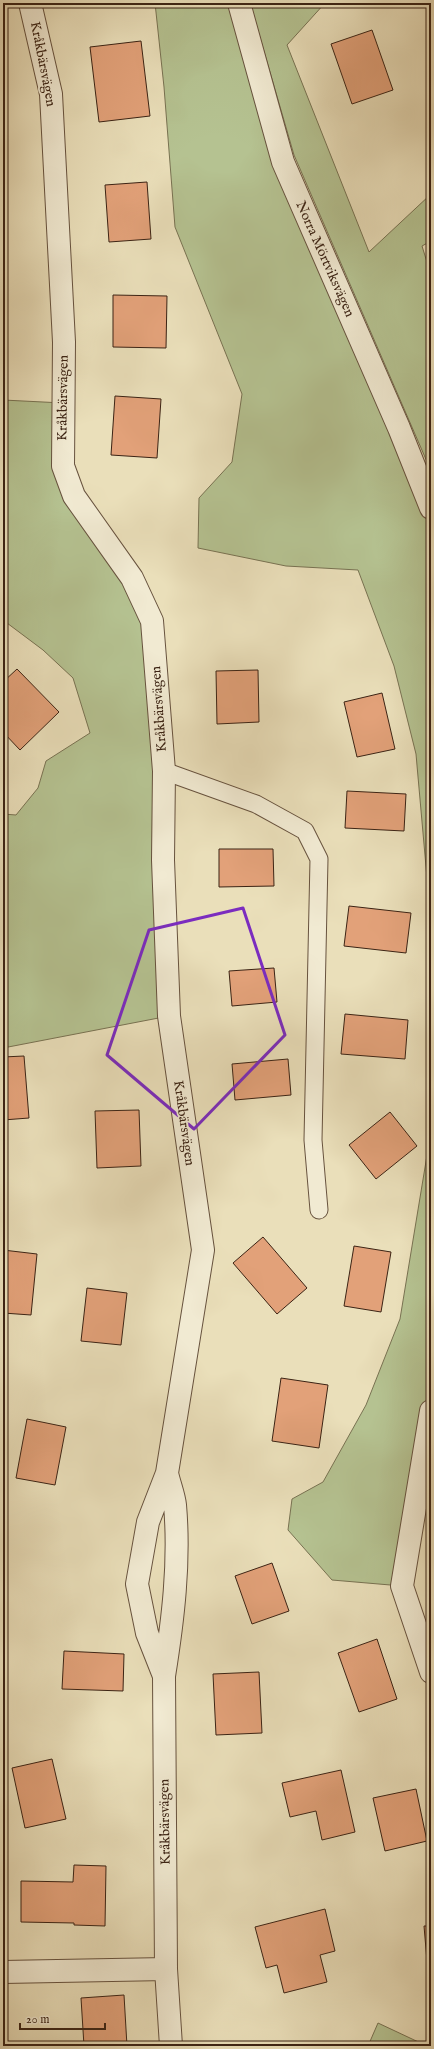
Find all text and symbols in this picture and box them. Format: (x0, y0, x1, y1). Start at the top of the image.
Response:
street label: Kråkbärsvägen (26, 20, 60, 109)
street label: Norra Mörtviksvägen (291, 198, 359, 320)
street label: Kråkbärsvägen (53, 354, 73, 441)
street label: Kråkbärsvägen (147, 665, 171, 753)
street label: Kråkbärsvägen (169, 1079, 199, 1167)
street label: Kråkbärsvägen (155, 1778, 175, 1865)
scale bar (20, 2005, 105, 2031)
text: 20 m (26, 2012, 49, 2027)

